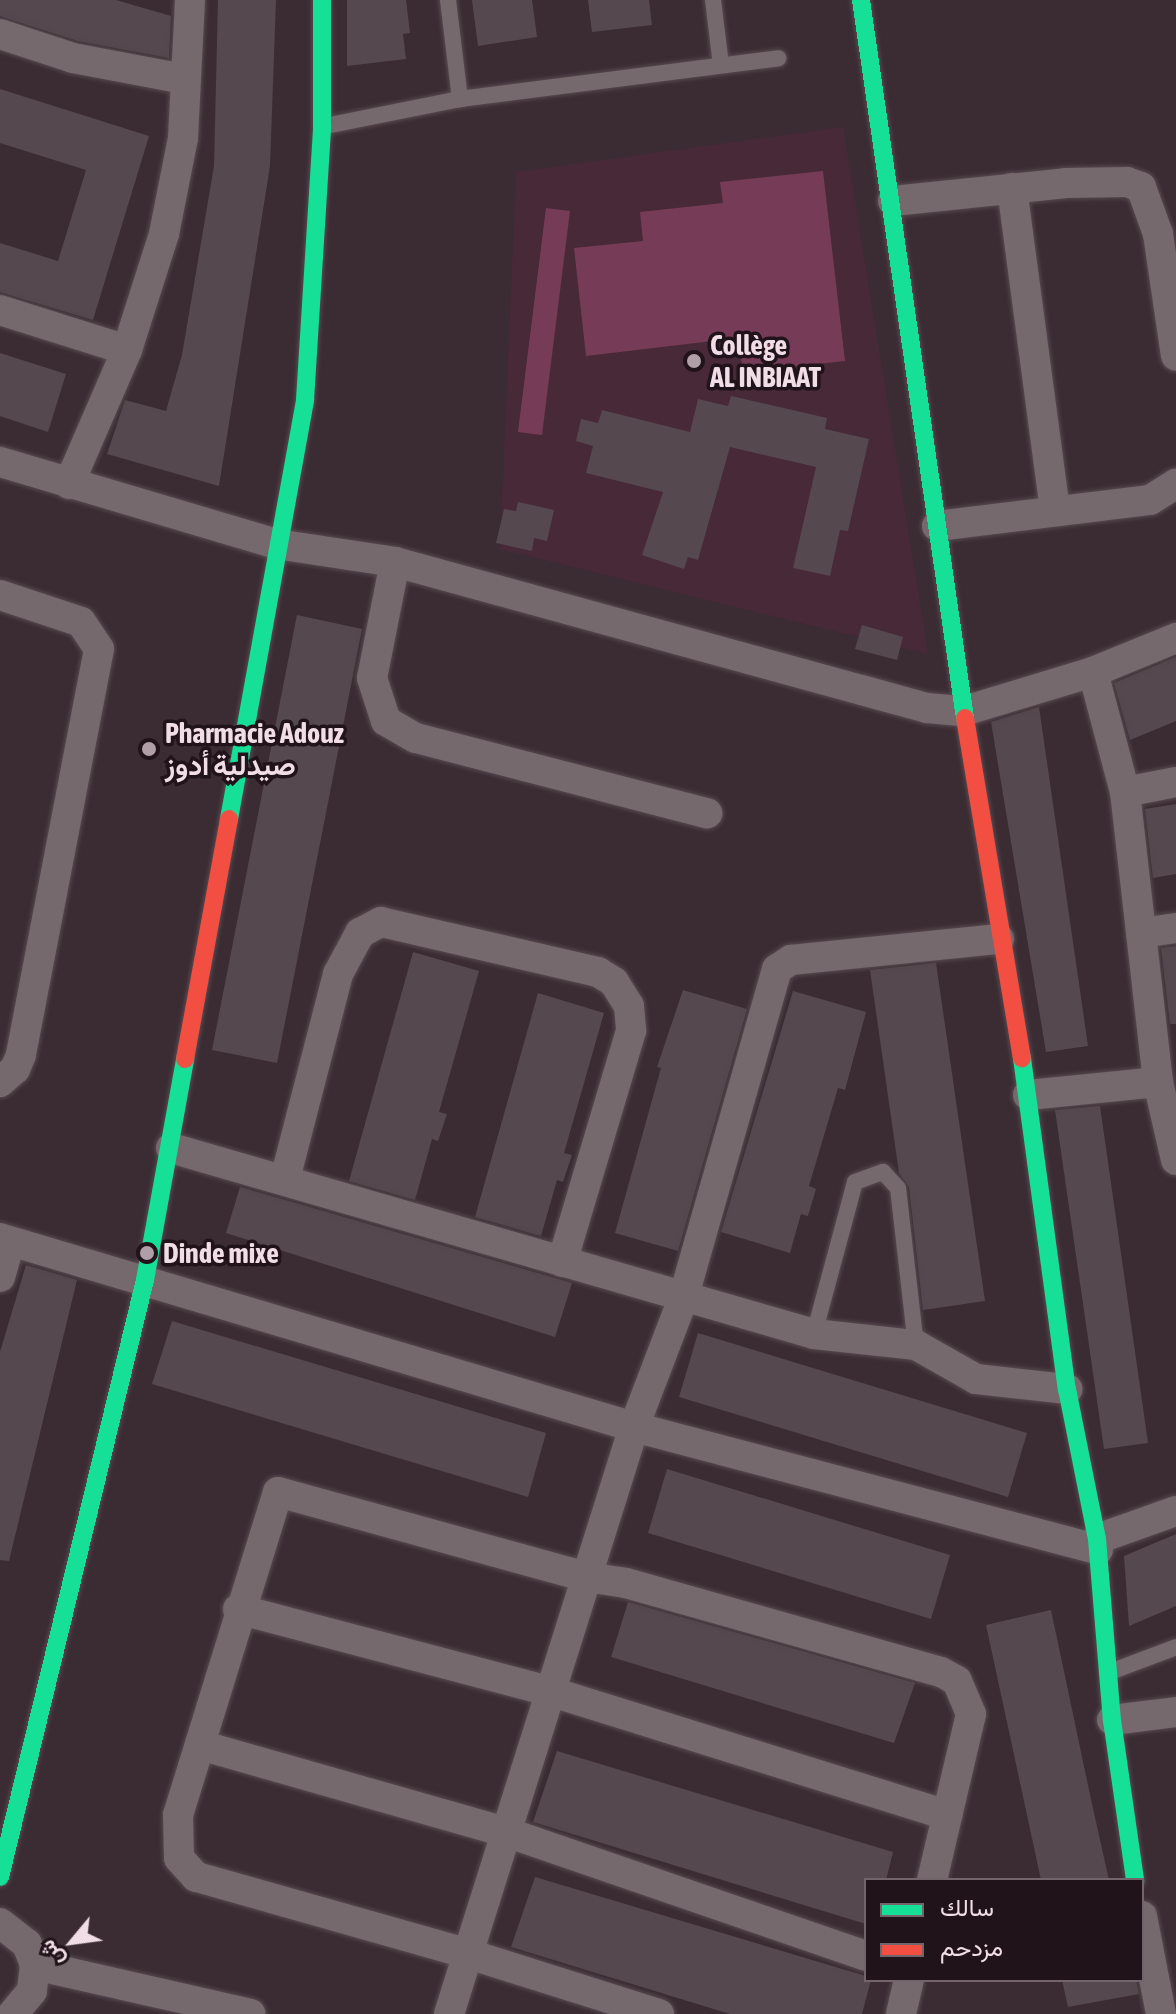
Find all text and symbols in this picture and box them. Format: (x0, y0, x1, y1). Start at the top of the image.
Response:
place label: Collège AL INBIAAT (710, 328, 821, 394)
marker: Collège AL INBIAAT (685, 352, 703, 370)
place label: Pharmacie Adouz صيدلية أدوز (165, 716, 344, 782)
marker: Pharmacie Adouz صيدلية أدوز (140, 740, 158, 758)
place label: Dinde mixe (163, 1236, 279, 1270)
marker: Dinde mixe (138, 1244, 156, 1262)
legend (864, 1878, 1144, 1982)
text: سالك (940, 1894, 994, 1921)
north arrow (32, 1902, 112, 1982)
text: مزدحم (940, 1934, 1003, 1961)
text: ش (33, 1936, 69, 1971)

